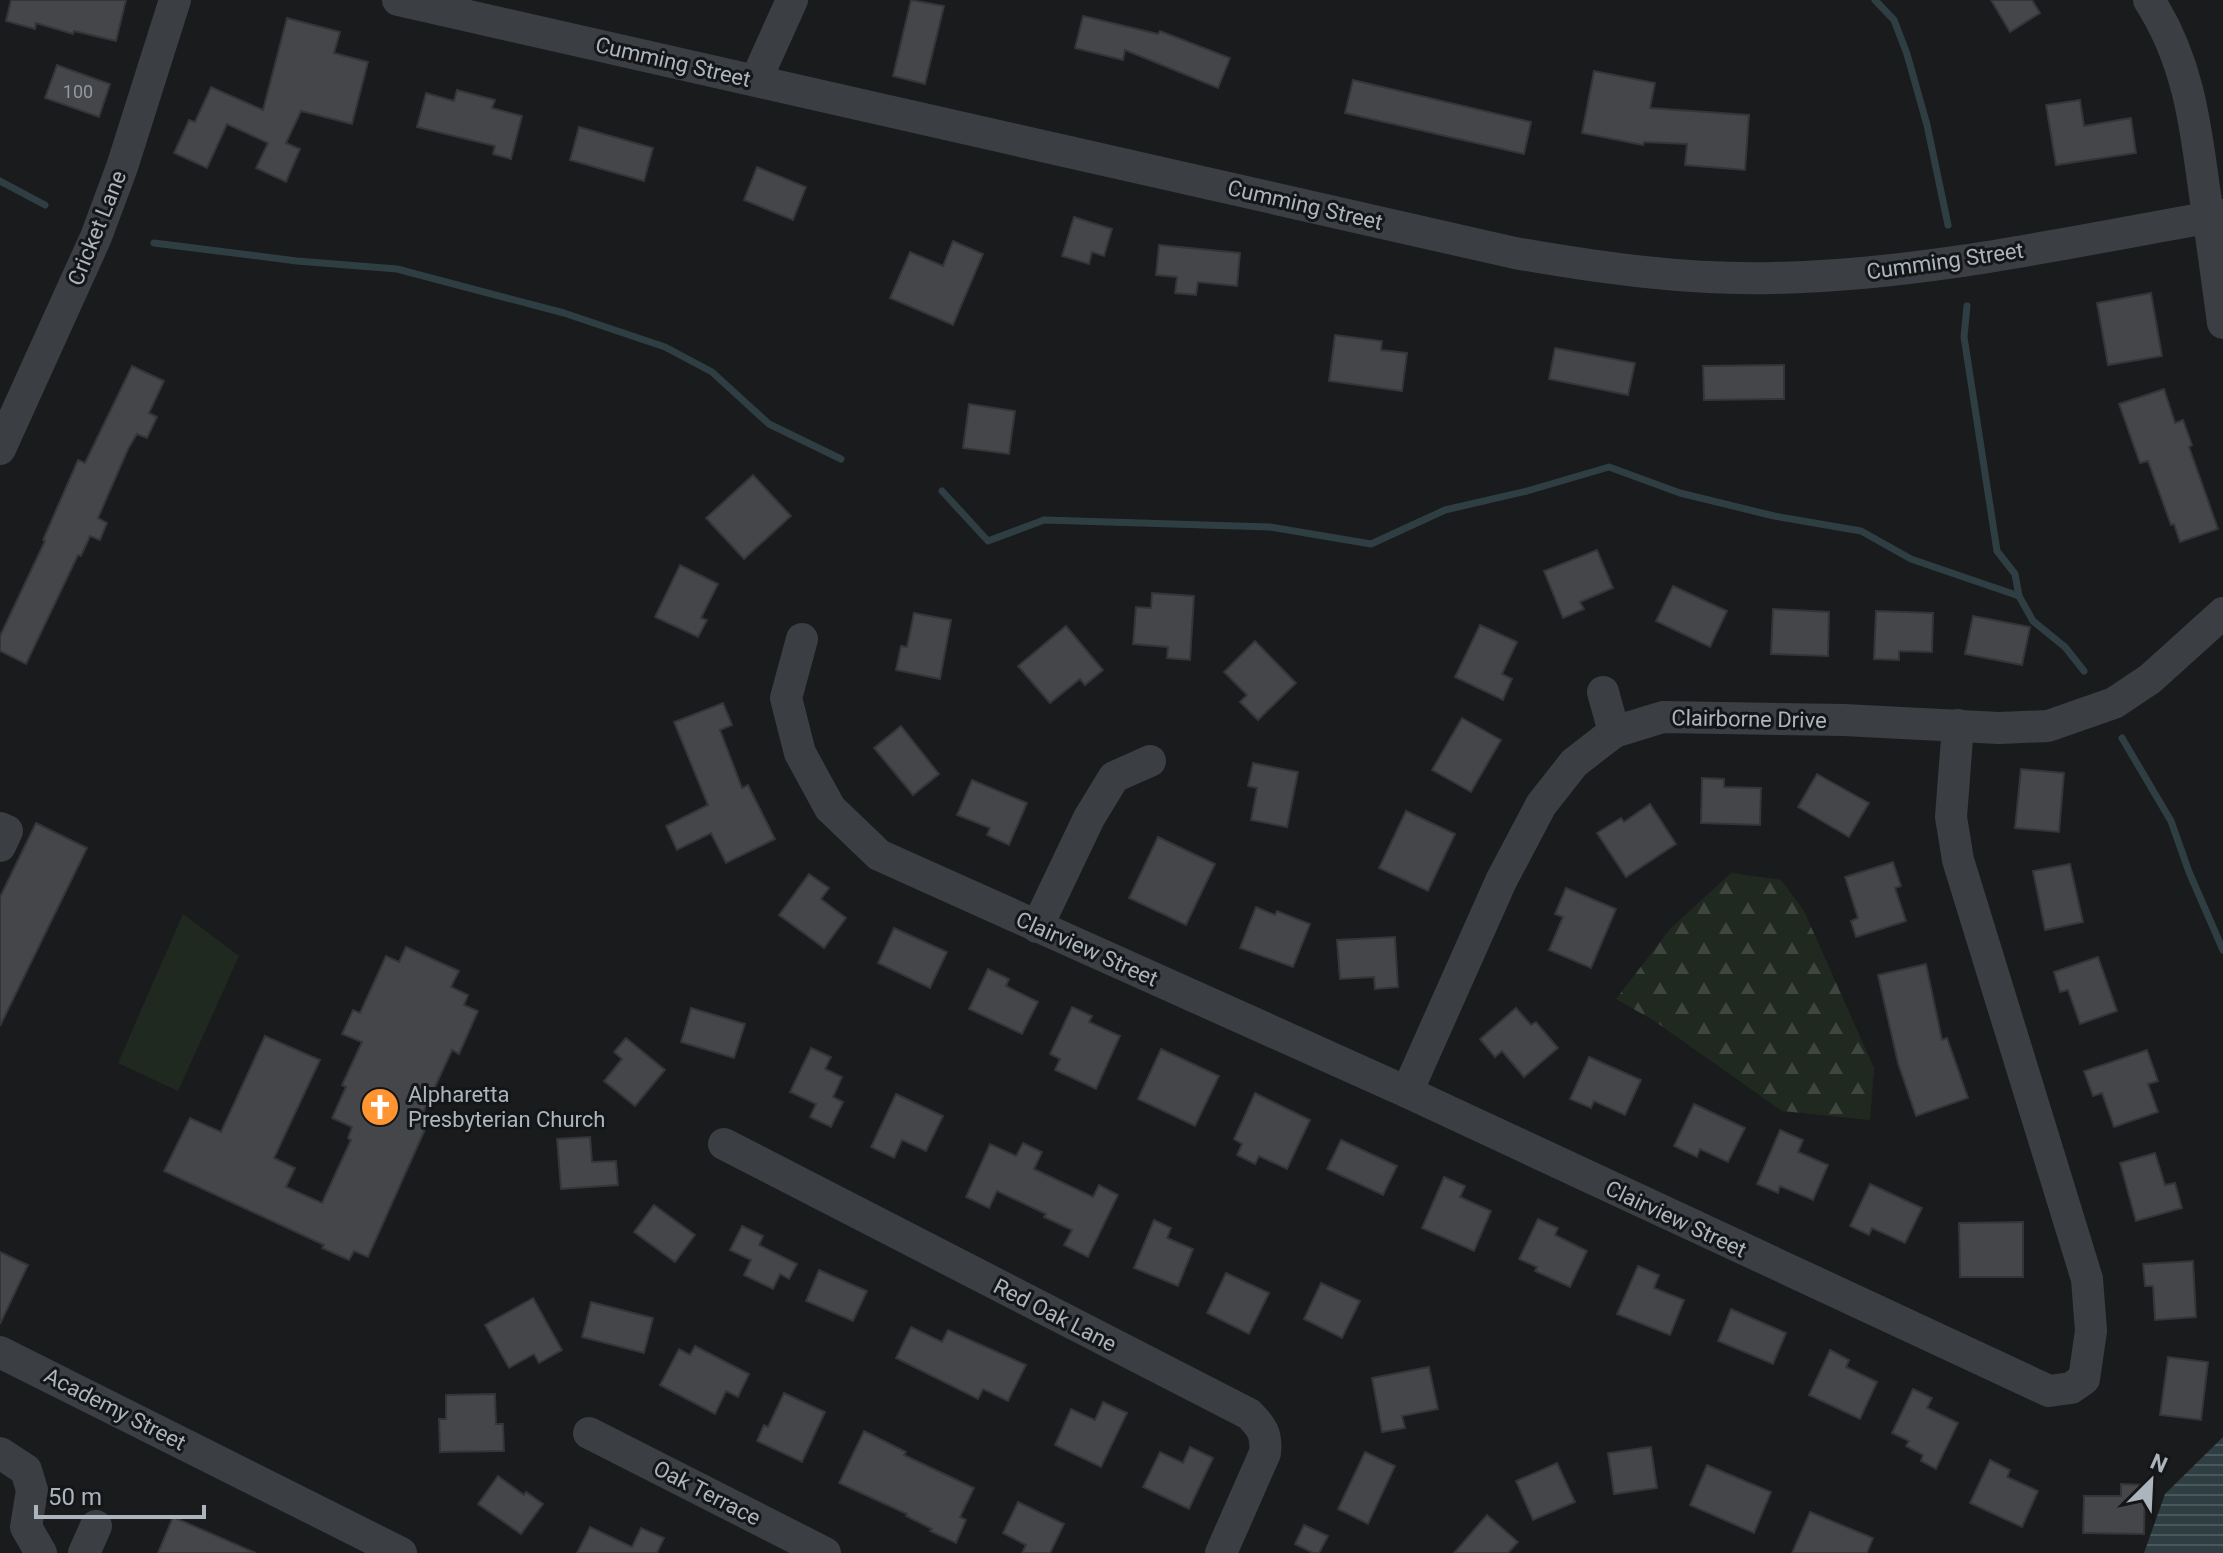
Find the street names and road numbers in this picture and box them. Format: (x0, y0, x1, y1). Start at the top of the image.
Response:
street label: Cumming Street (593, 32, 753, 92)
street label: Cricket Lane (63, 167, 131, 289)
street label: Cumming Street (1225, 175, 1385, 235)
street label: Cumming Street (1865, 238, 2025, 284)
street label: Clairborne Drive (1671, 705, 1827, 733)
street label: Clairview Street (1012, 907, 1162, 991)
street label: Clairview Street (1602, 1175, 1750, 1263)
street label: Red Oak Lane (989, 1273, 1121, 1357)
street label: Academy Street (40, 1363, 190, 1455)
street label: Oak Terrace (649, 1455, 765, 1531)

